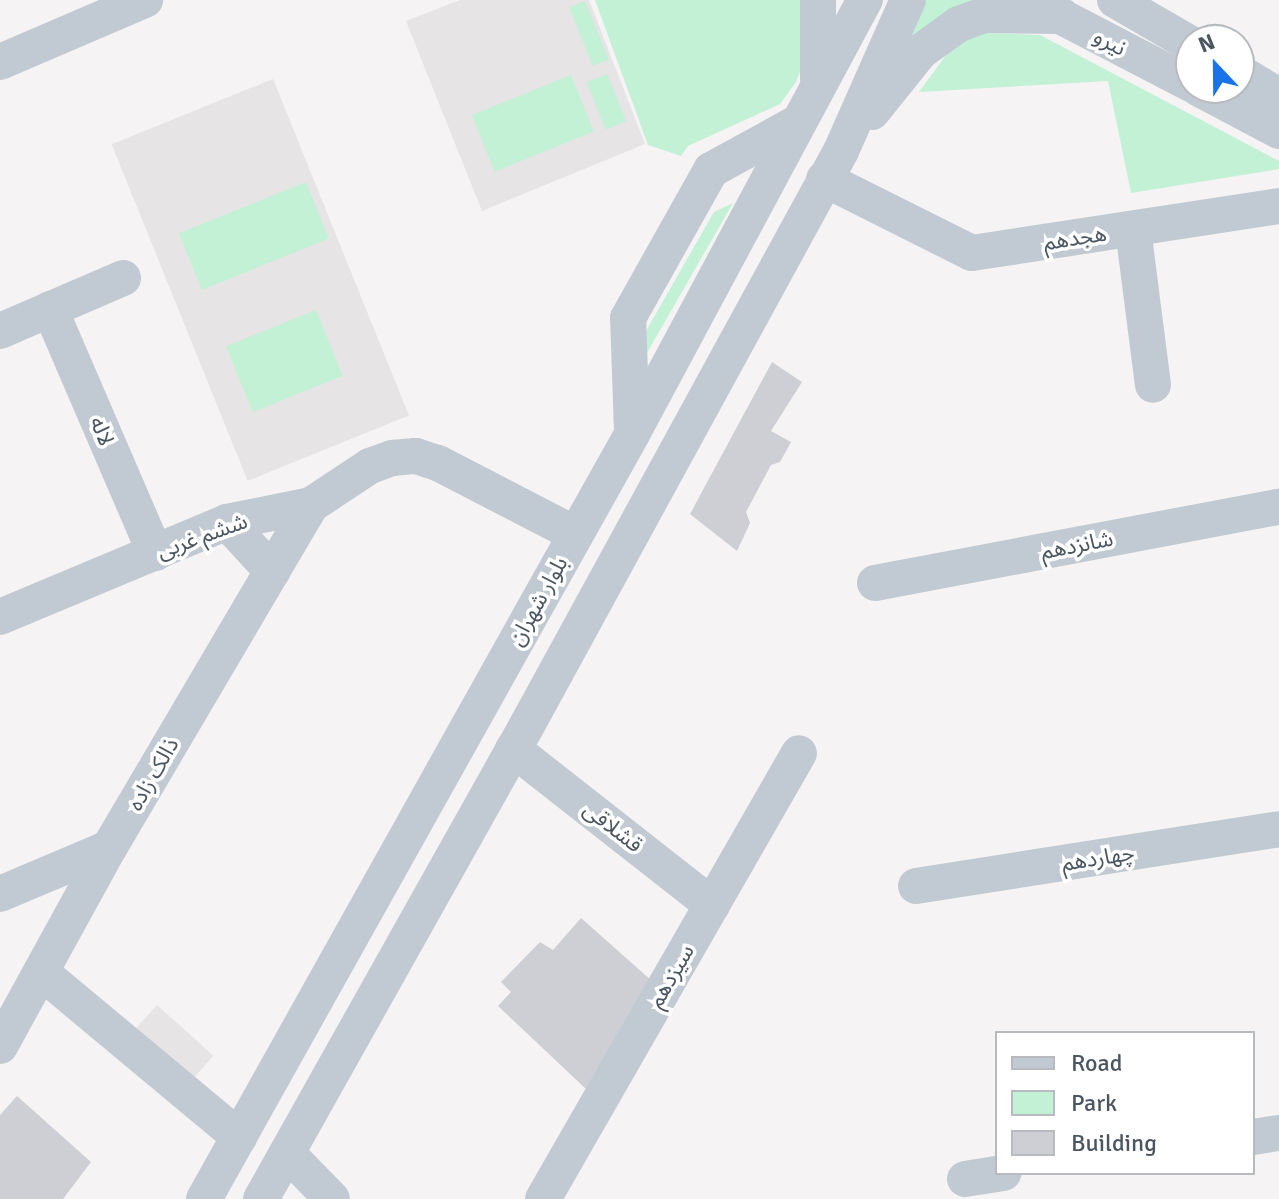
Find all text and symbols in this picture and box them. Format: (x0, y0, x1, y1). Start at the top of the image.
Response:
street label: نیرو (1089, 23, 1131, 61)
north arrow (1175, 24, 1255, 104)
text: N (1194, 28, 1219, 59)
street label: هجدهم (1042, 220, 1108, 256)
street label: لاله (84, 412, 120, 450)
street label: ششم غربی (153, 507, 251, 565)
street label: شانزدهم (1039, 525, 1115, 565)
street label: بلوار شهران (503, 552, 573, 650)
street label: ذالک زاده (122, 733, 184, 815)
street label: قشلاقی (578, 796, 648, 858)
street label: چهاردهم (1060, 839, 1136, 877)
street label: سیزدهم (642, 940, 700, 1012)
legend (995, 1031, 1255, 1175)
text: Road (1071, 1048, 1122, 1078)
text: Park (1071, 1088, 1117, 1118)
text: Building (1071, 1128, 1157, 1158)

